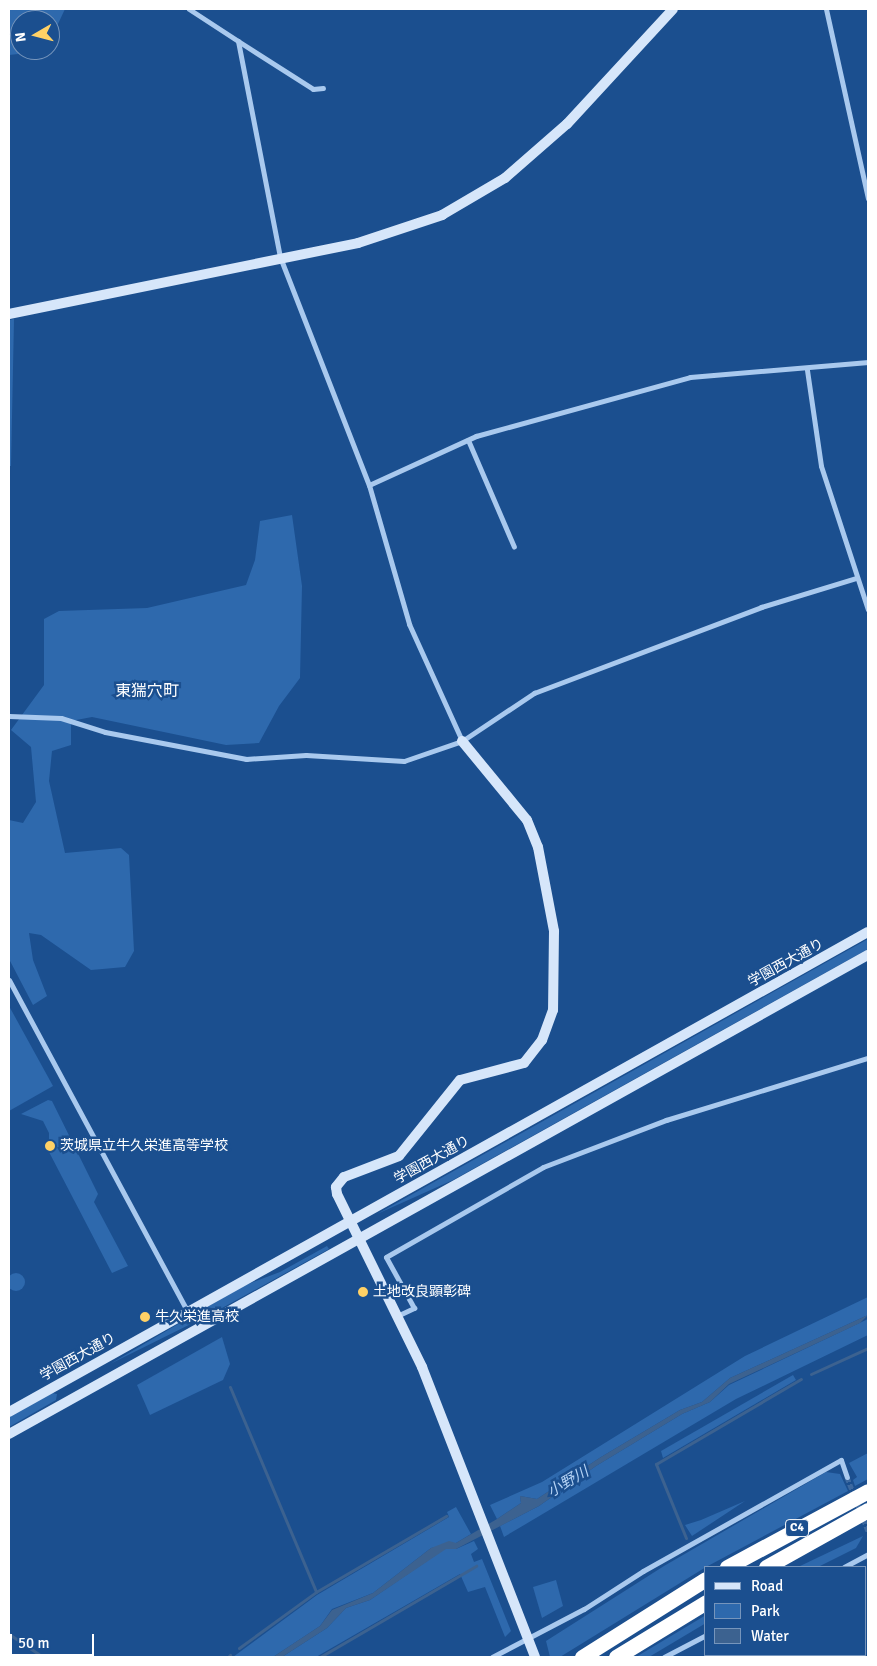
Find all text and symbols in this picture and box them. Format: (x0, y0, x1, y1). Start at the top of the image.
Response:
north arrow (10, 10, 60, 60)
text: N (12, 31, 30, 43)
district label: 東猯穴町 (115, 681, 179, 701)
street label: 学園西大通り (745, 935, 827, 991)
street label: 学園西大通り (391, 1132, 473, 1188)
place label: 茨城県立牛久栄進高等学校 (60, 1138, 228, 1154)
marker: 茨城県立牛久栄進高等学校 (44, 1140, 56, 1152)
place label: 土地改良顕彰碑 (373, 1284, 471, 1300)
marker: 土地改良顕彰碑 (357, 1286, 369, 1298)
place label: 牛久栄進高校 (155, 1309, 239, 1325)
marker: 牛久栄進高校 (139, 1311, 151, 1323)
street label: 学園西大通り (37, 1329, 119, 1385)
water label: 小野川 (544, 1463, 592, 1501)
road number: C4 (784, 1519, 810, 1538)
legend (704, 1566, 867, 1656)
text: Road (751, 1577, 783, 1595)
text: Park (751, 1602, 780, 1620)
scale bar (12, 1624, 96, 1656)
text: Water (751, 1627, 789, 1645)
text: 50 m (18, 1634, 49, 1652)

